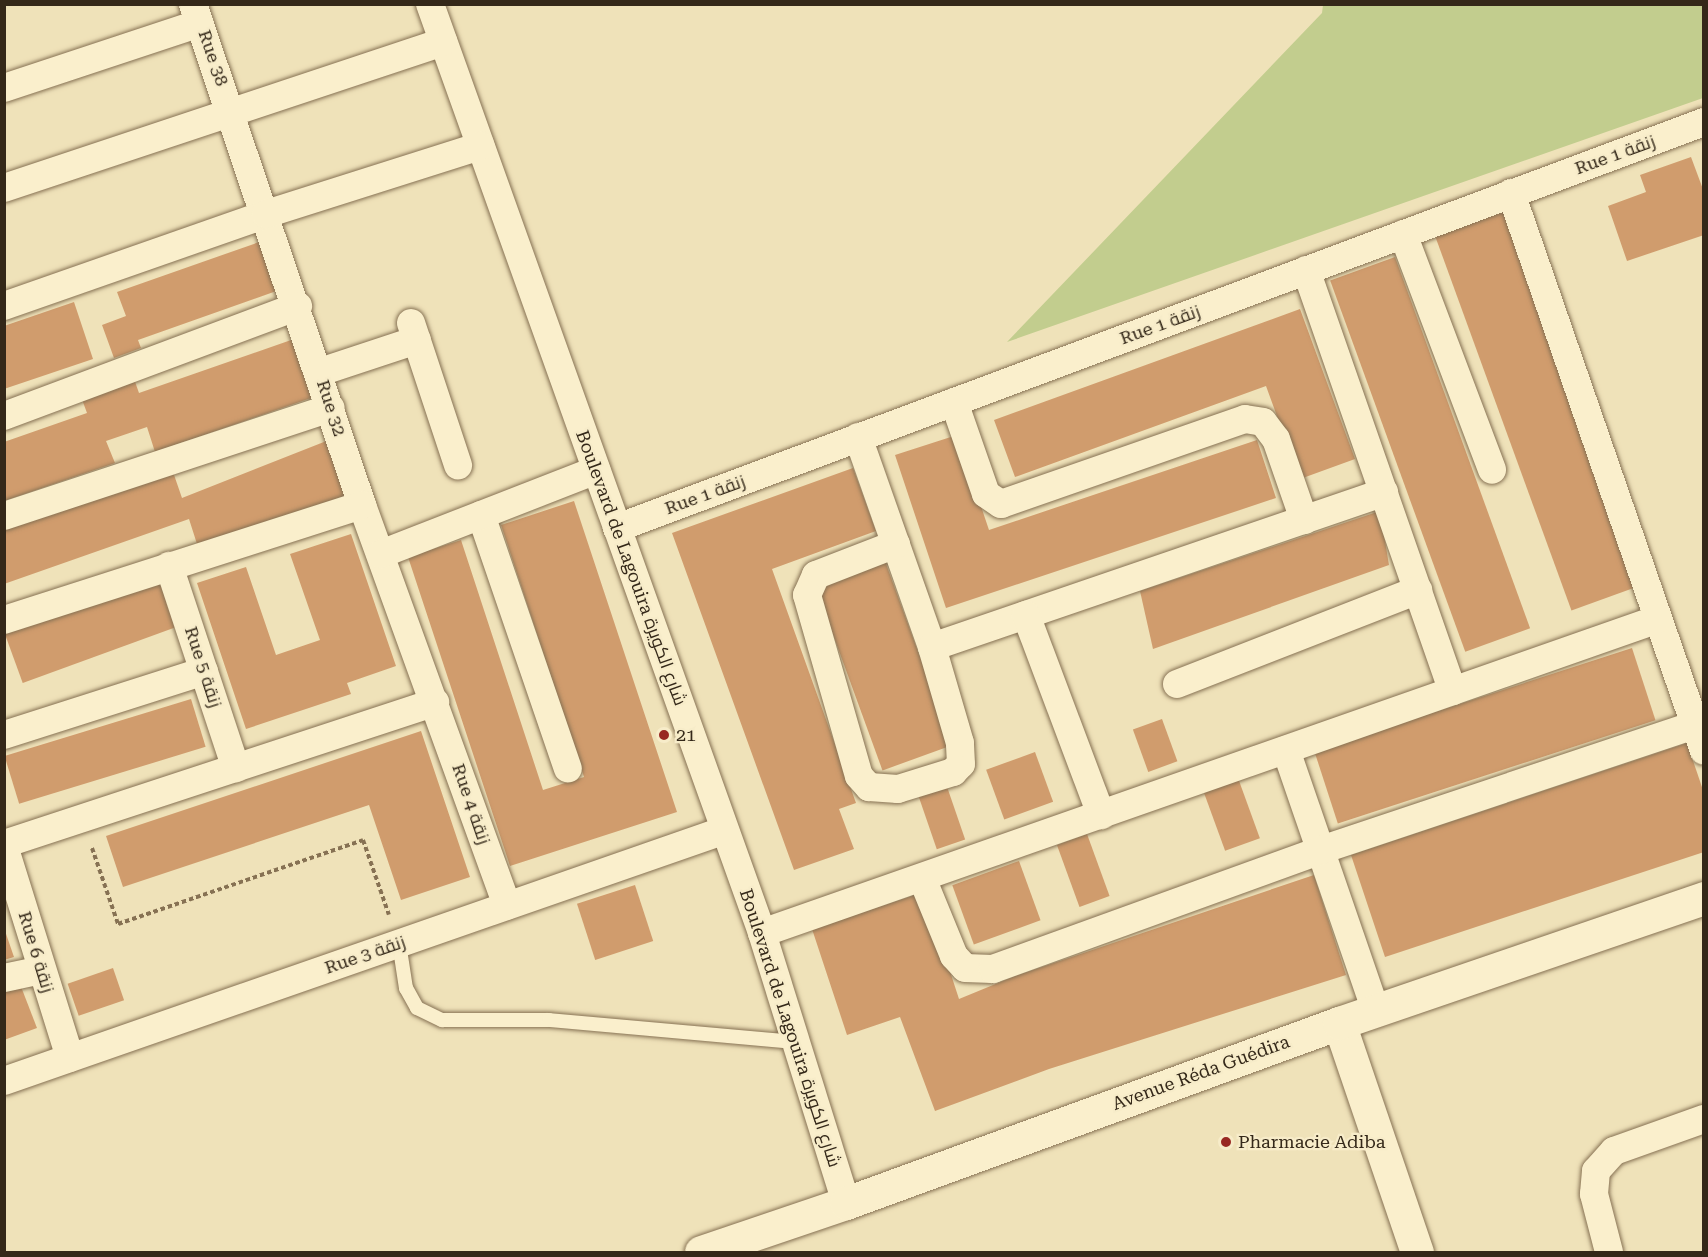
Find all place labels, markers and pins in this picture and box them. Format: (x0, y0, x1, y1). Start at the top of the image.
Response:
place label: 21 (676, 724, 696, 746)
marker: 21 (657, 728, 671, 742)
place label: Pharmacie Adiba (1238, 1131, 1386, 1153)
marker: Pharmacie Adiba (1219, 1135, 1233, 1149)

